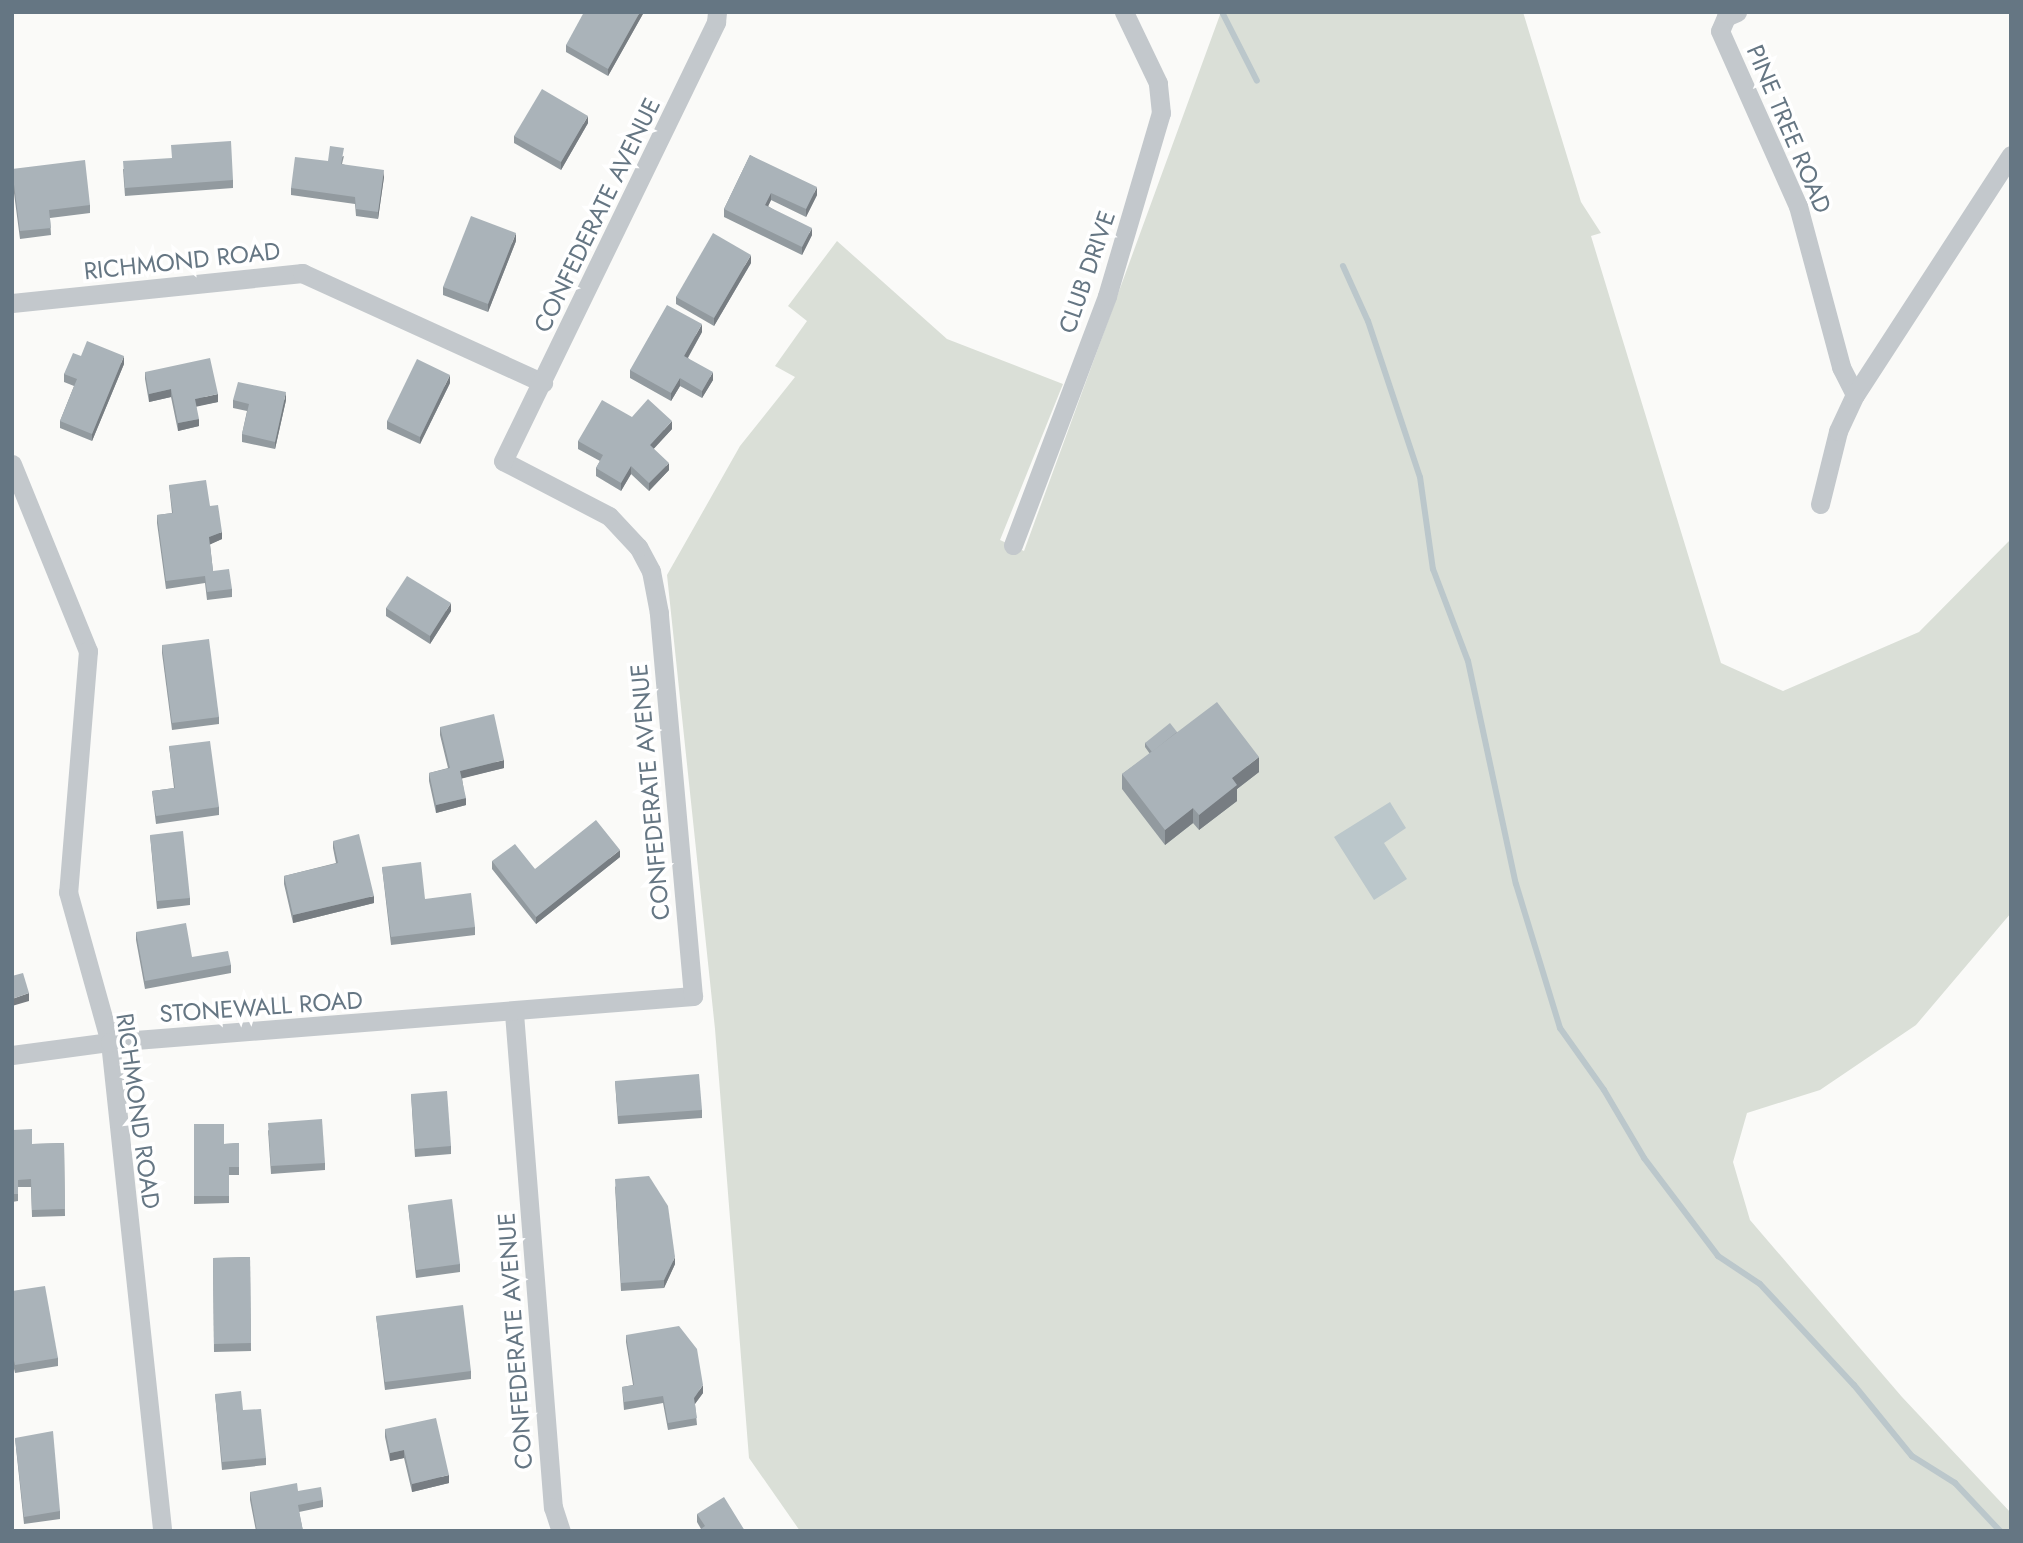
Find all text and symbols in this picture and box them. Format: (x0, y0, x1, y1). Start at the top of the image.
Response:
street label: PINE TREE ROAD (1741, 40, 1837, 218)
street label: CONFEDERATE AVENUE (528, 93, 666, 337)
street label: CLUB DRIVE (1053, 207, 1121, 337)
street label: RICHMOND ROAD (82, 236, 282, 286)
street label: CONFEDERATE AVENUE (624, 663, 676, 921)
street label: STONEWALL ROAD (158, 986, 364, 1028)
street label: RICHMOND ROAD (110, 1011, 166, 1211)
street label: CONFEDERATE AVENUE (492, 1212, 538, 1470)

